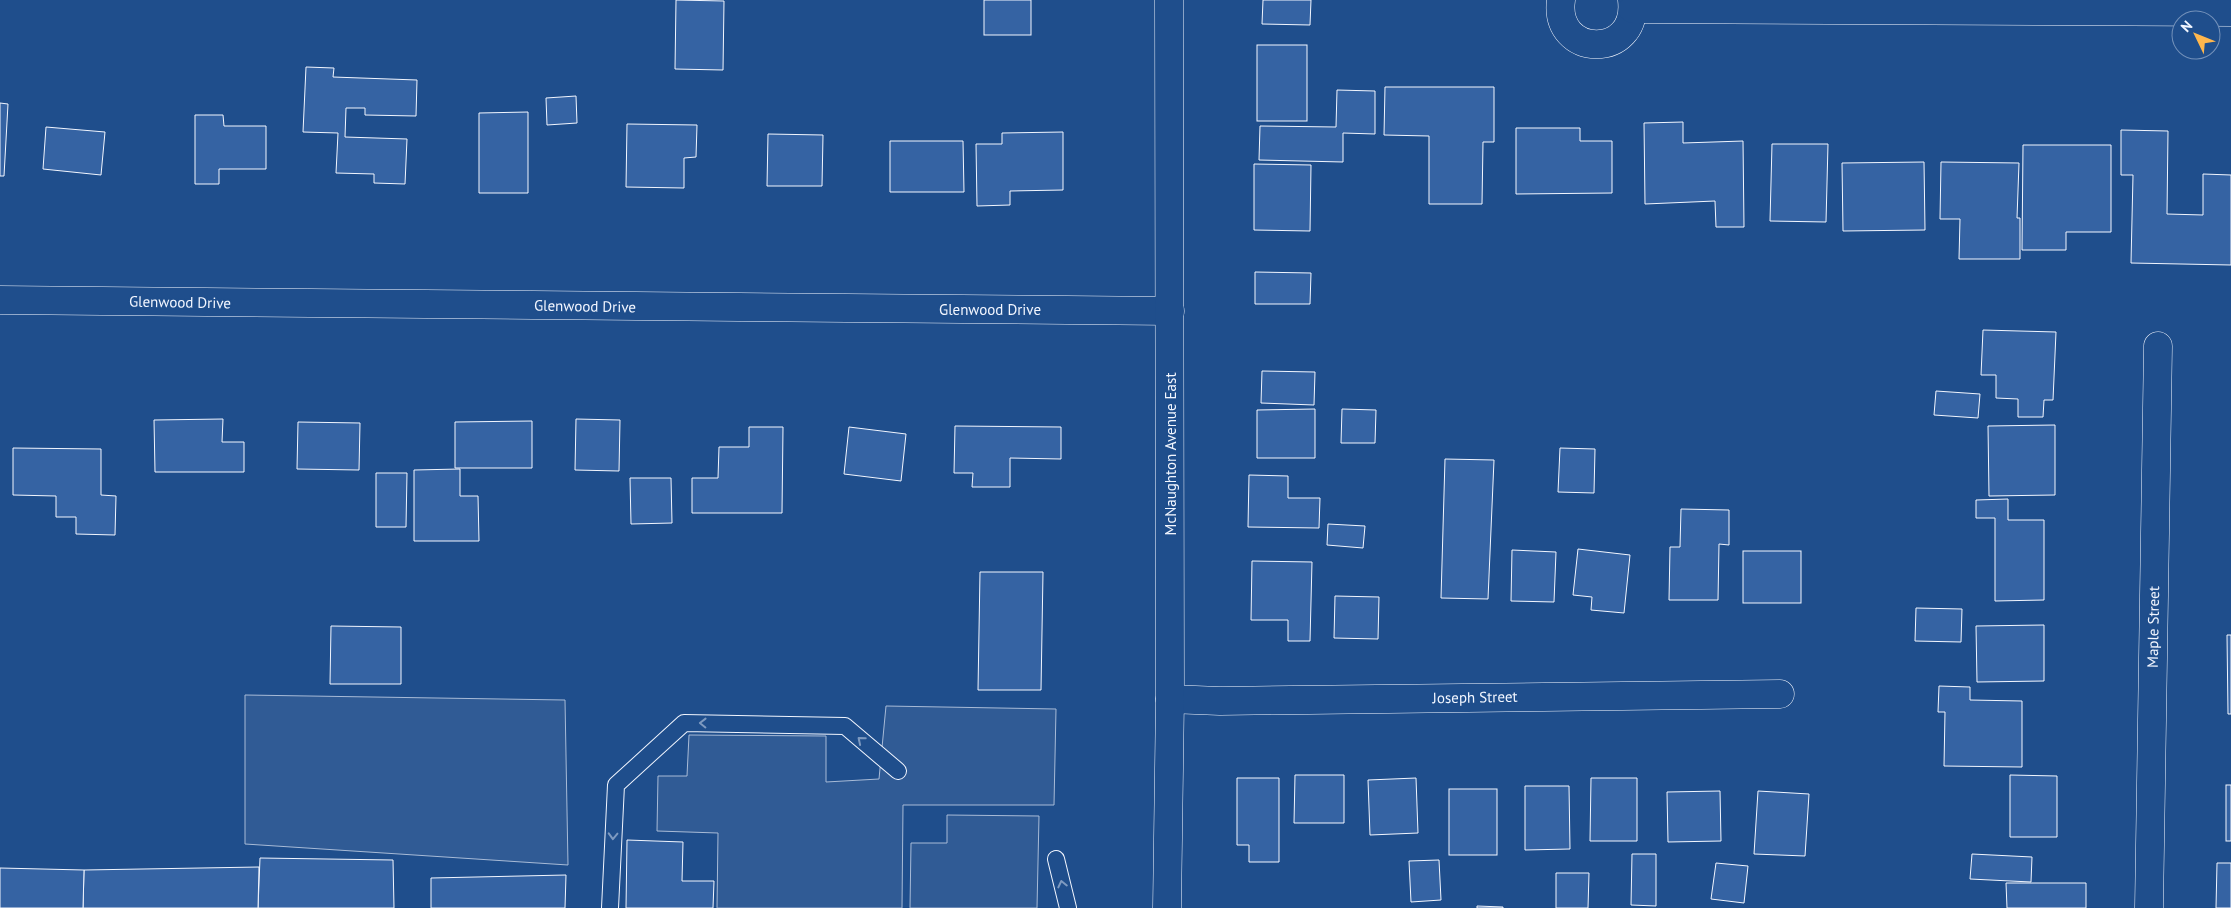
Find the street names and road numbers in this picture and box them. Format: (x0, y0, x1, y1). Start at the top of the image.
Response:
street label: Glenwood Drive (129, 292, 231, 312)
street label: Glenwood Drive (534, 296, 636, 316)
street label: Glenwood Drive (939, 300, 1041, 319)
street label: McNaughton Avenue East (1161, 373, 1180, 535)
street label: Maple Street (2143, 586, 2163, 668)
street label: Joseph Street (1431, 687, 1518, 707)

